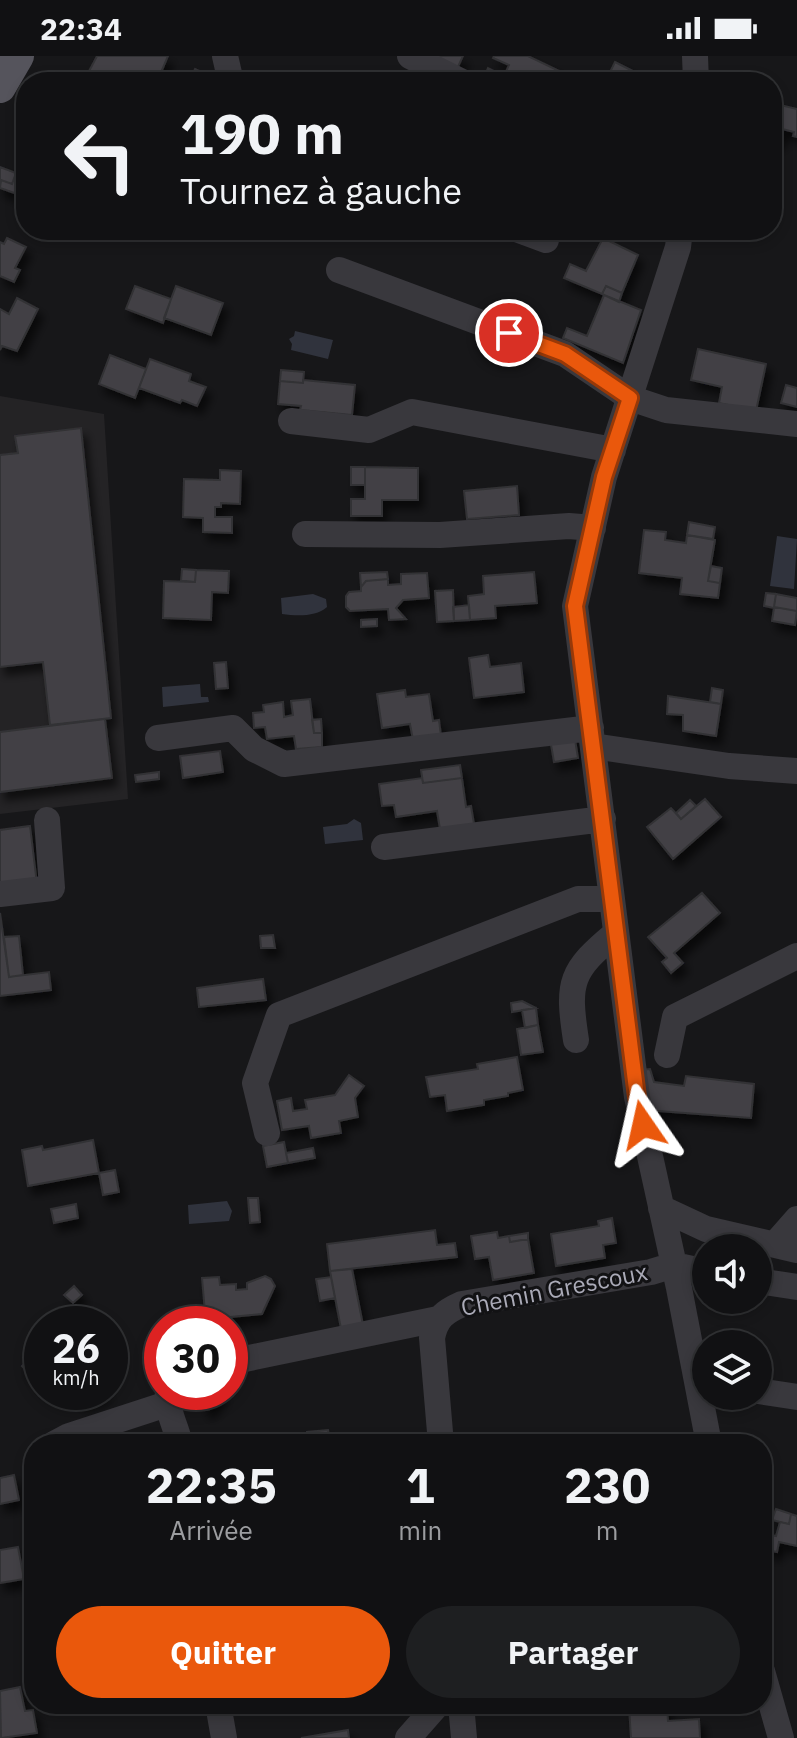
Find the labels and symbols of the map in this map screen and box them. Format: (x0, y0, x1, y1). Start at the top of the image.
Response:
pin (475, 299, 543, 367)
position arrow (601, 1083, 685, 1167)
street label: Chemin Grescoux (458, 1255, 650, 1323)
speed limit sign: 30 (144, 1306, 248, 1410)

